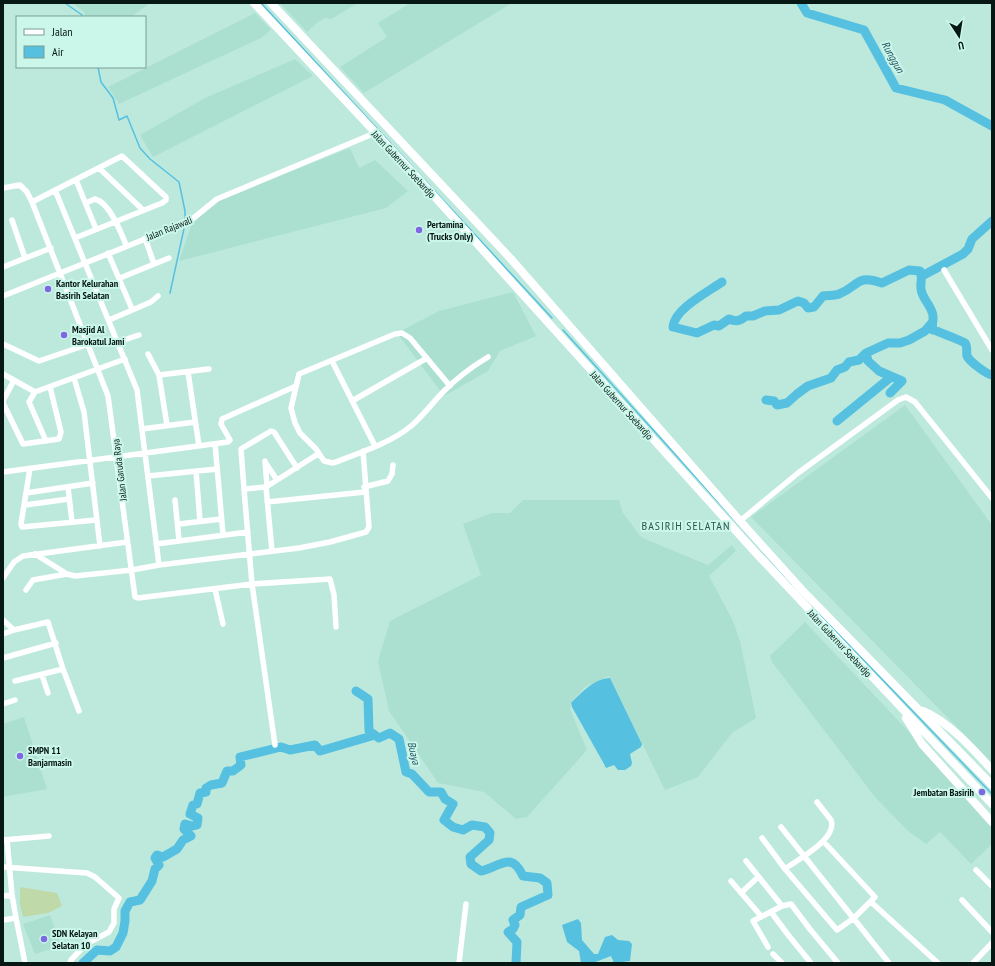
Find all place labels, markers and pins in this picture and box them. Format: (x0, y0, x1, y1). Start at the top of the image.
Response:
place label: Pertamina (Trucks Only) (427, 218, 474, 243)
marker: Pertamina (Trucks Only) (414, 225, 424, 235)
place label: Kantor Kelurahan Basirih Selatan (56, 277, 119, 302)
marker: Kantor Kelurahan Basirih Selatan (43, 284, 53, 294)
place label: Masjid Al Barokatul Jami (72, 323, 124, 348)
marker: Masjid Al Barokatul Jami (59, 330, 69, 340)
place label: SMPN 11 Banjarmasin (28, 744, 72, 769)
marker: SMPN 11 Banjarmasin (15, 751, 25, 761)
place label: Jembatan Basirih (913, 786, 975, 799)
marker: Jembatan Basirih (977, 787, 987, 797)
place label: SDN Kelayan Selatan 10 (52, 927, 98, 952)
marker: SDN Kelayan Selatan 10 (39, 934, 49, 944)

